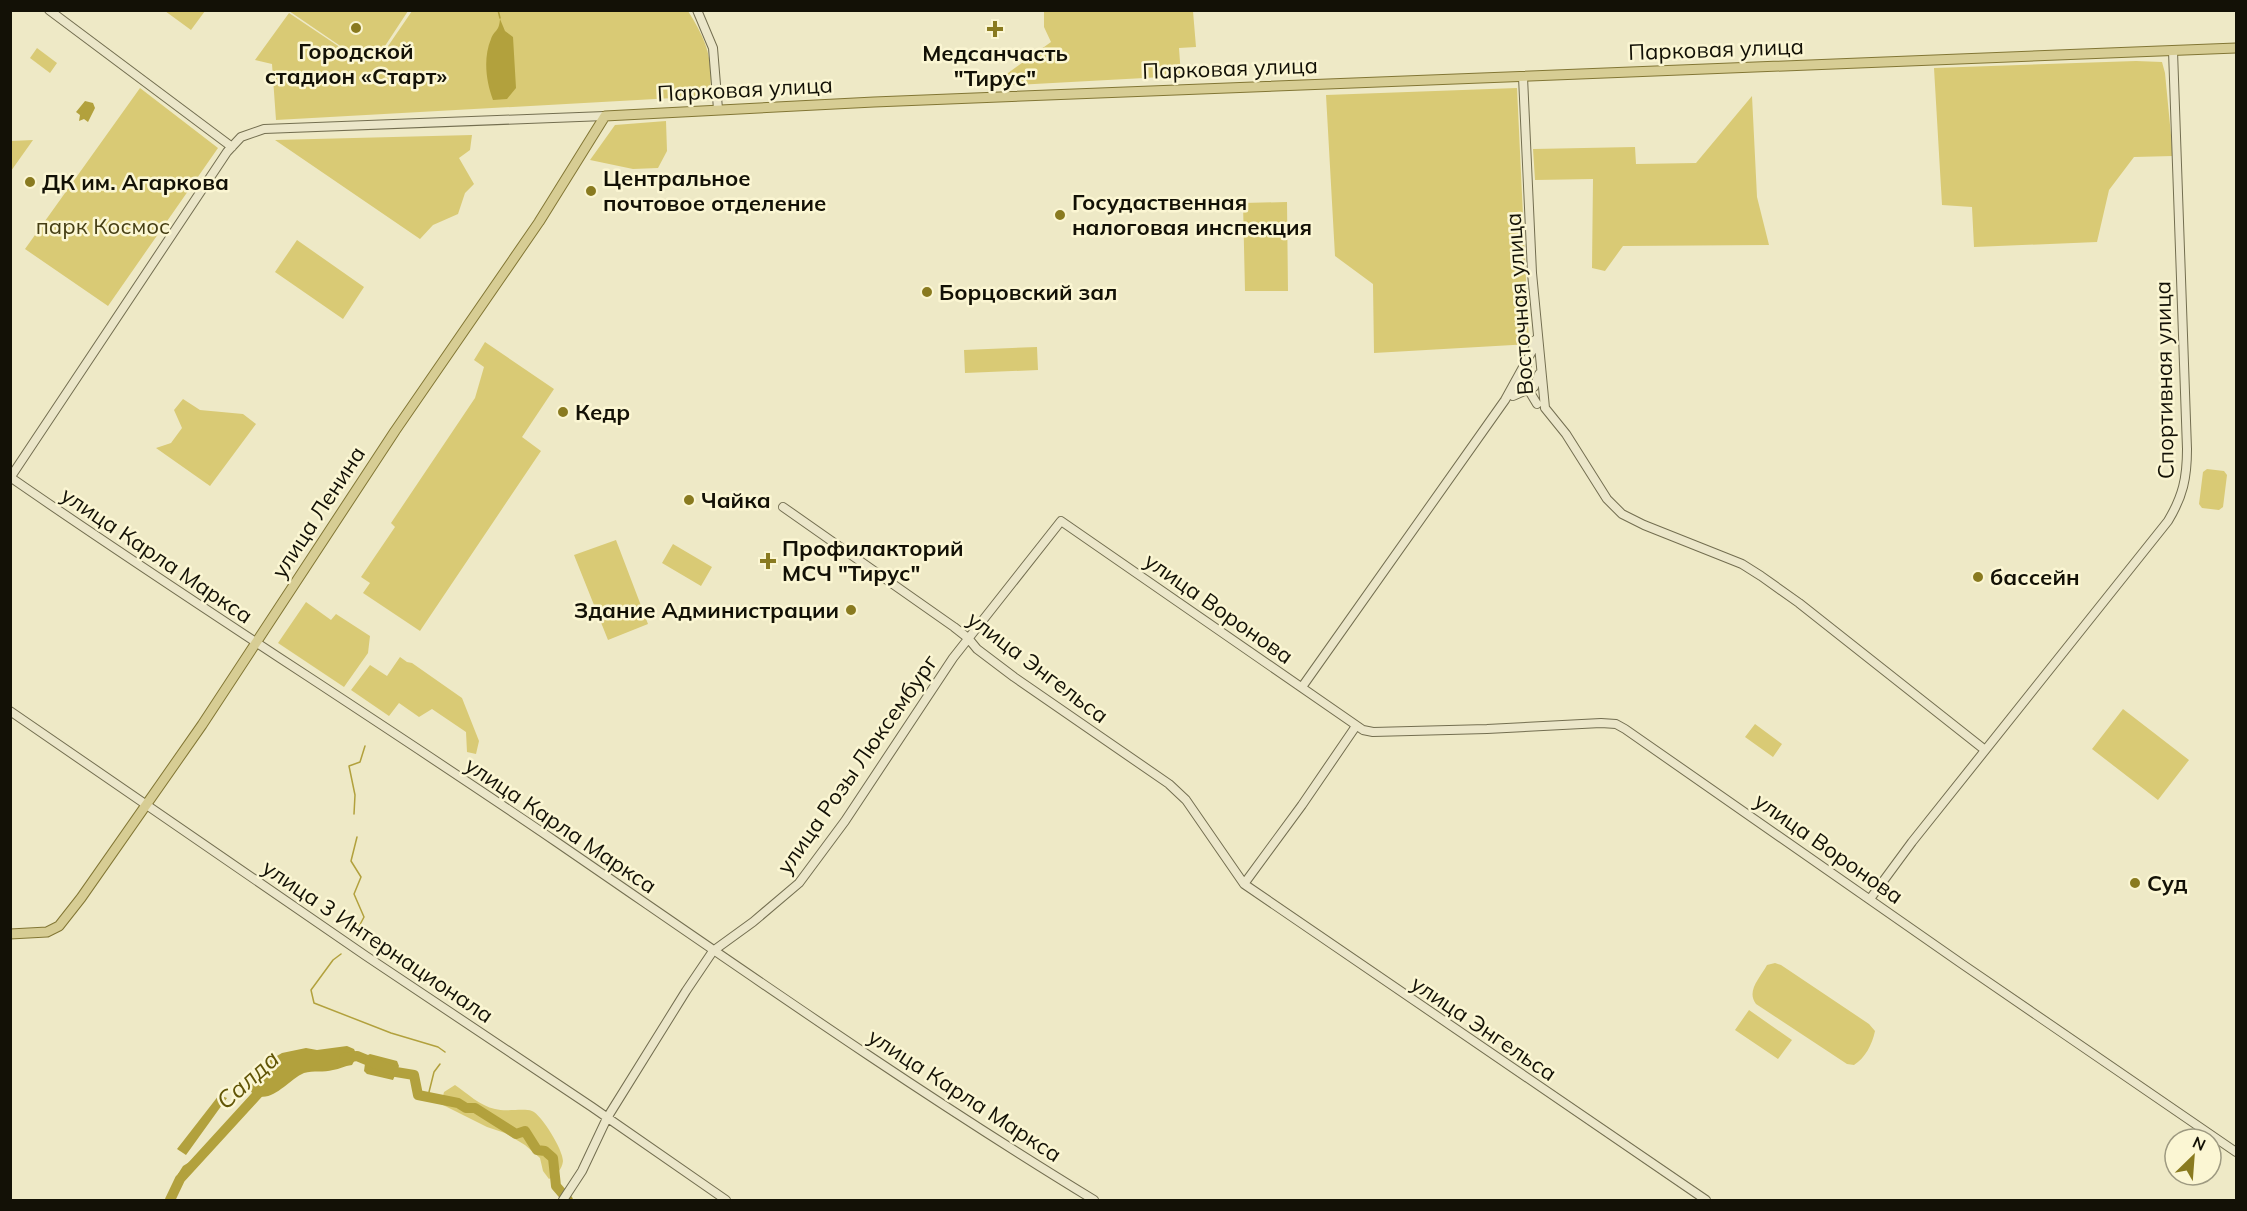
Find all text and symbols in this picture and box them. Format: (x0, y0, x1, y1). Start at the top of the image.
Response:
marker: Медсанчасть "Тирус" (986, 20, 1004, 38)
marker: Городской стадион «Старт» (349, 21, 363, 35)
street label: Парковая улица (1628, 32, 1804, 66)
place label: Городской стадион «Старт» (265, 37, 447, 90)
place label: Медсанчасть "Тирус" (922, 39, 1068, 92)
street label: Парковая улица (1142, 51, 1318, 85)
street label: Парковая улица (656, 70, 834, 108)
place label: Центральное почтовое отделение (603, 164, 826, 217)
place label: ДК им. Агаркова (42, 168, 229, 196)
marker: ДК им. Агаркова (23, 175, 37, 189)
marker: Центральное почтовое отделение (584, 184, 598, 198)
place label: Госудаственная налоговая инспекция (1072, 188, 1312, 241)
marker: Госудаственная налоговая инспекция (1053, 208, 1067, 222)
park label: парк Космос (36, 212, 170, 240)
street label: Восточная улица (1499, 212, 1539, 396)
place label: Борцовский зал (939, 278, 1118, 306)
street label: Спортивная улица (2148, 281, 2180, 479)
marker: Борцовский зал (920, 285, 934, 299)
place label: Кедр (575, 398, 630, 426)
marker: Кедр (556, 405, 570, 419)
street label: улица Ленина (265, 441, 371, 583)
street label: улица Карла Маркса (56, 480, 258, 630)
place label: Чайка (701, 486, 771, 514)
marker: Чайка (682, 493, 696, 507)
place label: Профилакторий МСЧ "Тирус" (782, 534, 963, 587)
street label: улица Воронова (1139, 546, 1299, 670)
marker: Профилакторий МСЧ "Тирус" (759, 552, 777, 570)
place label: бассейн (1990, 563, 2080, 591)
marker: бассейн (1971, 570, 1985, 584)
place label: Здание Администрации (574, 596, 839, 624)
marker: Здание Администрации (844, 603, 858, 617)
street label: улица Энгельса (962, 605, 1114, 729)
street label: улица Розы Люксембург (770, 649, 944, 879)
street label: улица Карла Маркса (460, 750, 662, 900)
street label: улица Воронова (1749, 786, 1909, 910)
street label: улица 3 Интернационала (257, 853, 499, 1029)
place label: Суд (2147, 869, 2188, 897)
marker: Суд (2128, 876, 2142, 890)
street label: улица Энгельса (1406, 969, 1562, 1087)
street label: улица Карла Маркса (863, 1022, 1067, 1168)
water label: Салда (210, 1043, 285, 1115)
north arrow (2163, 1127, 2223, 1187)
text: N (2190, 1132, 2209, 1155)

